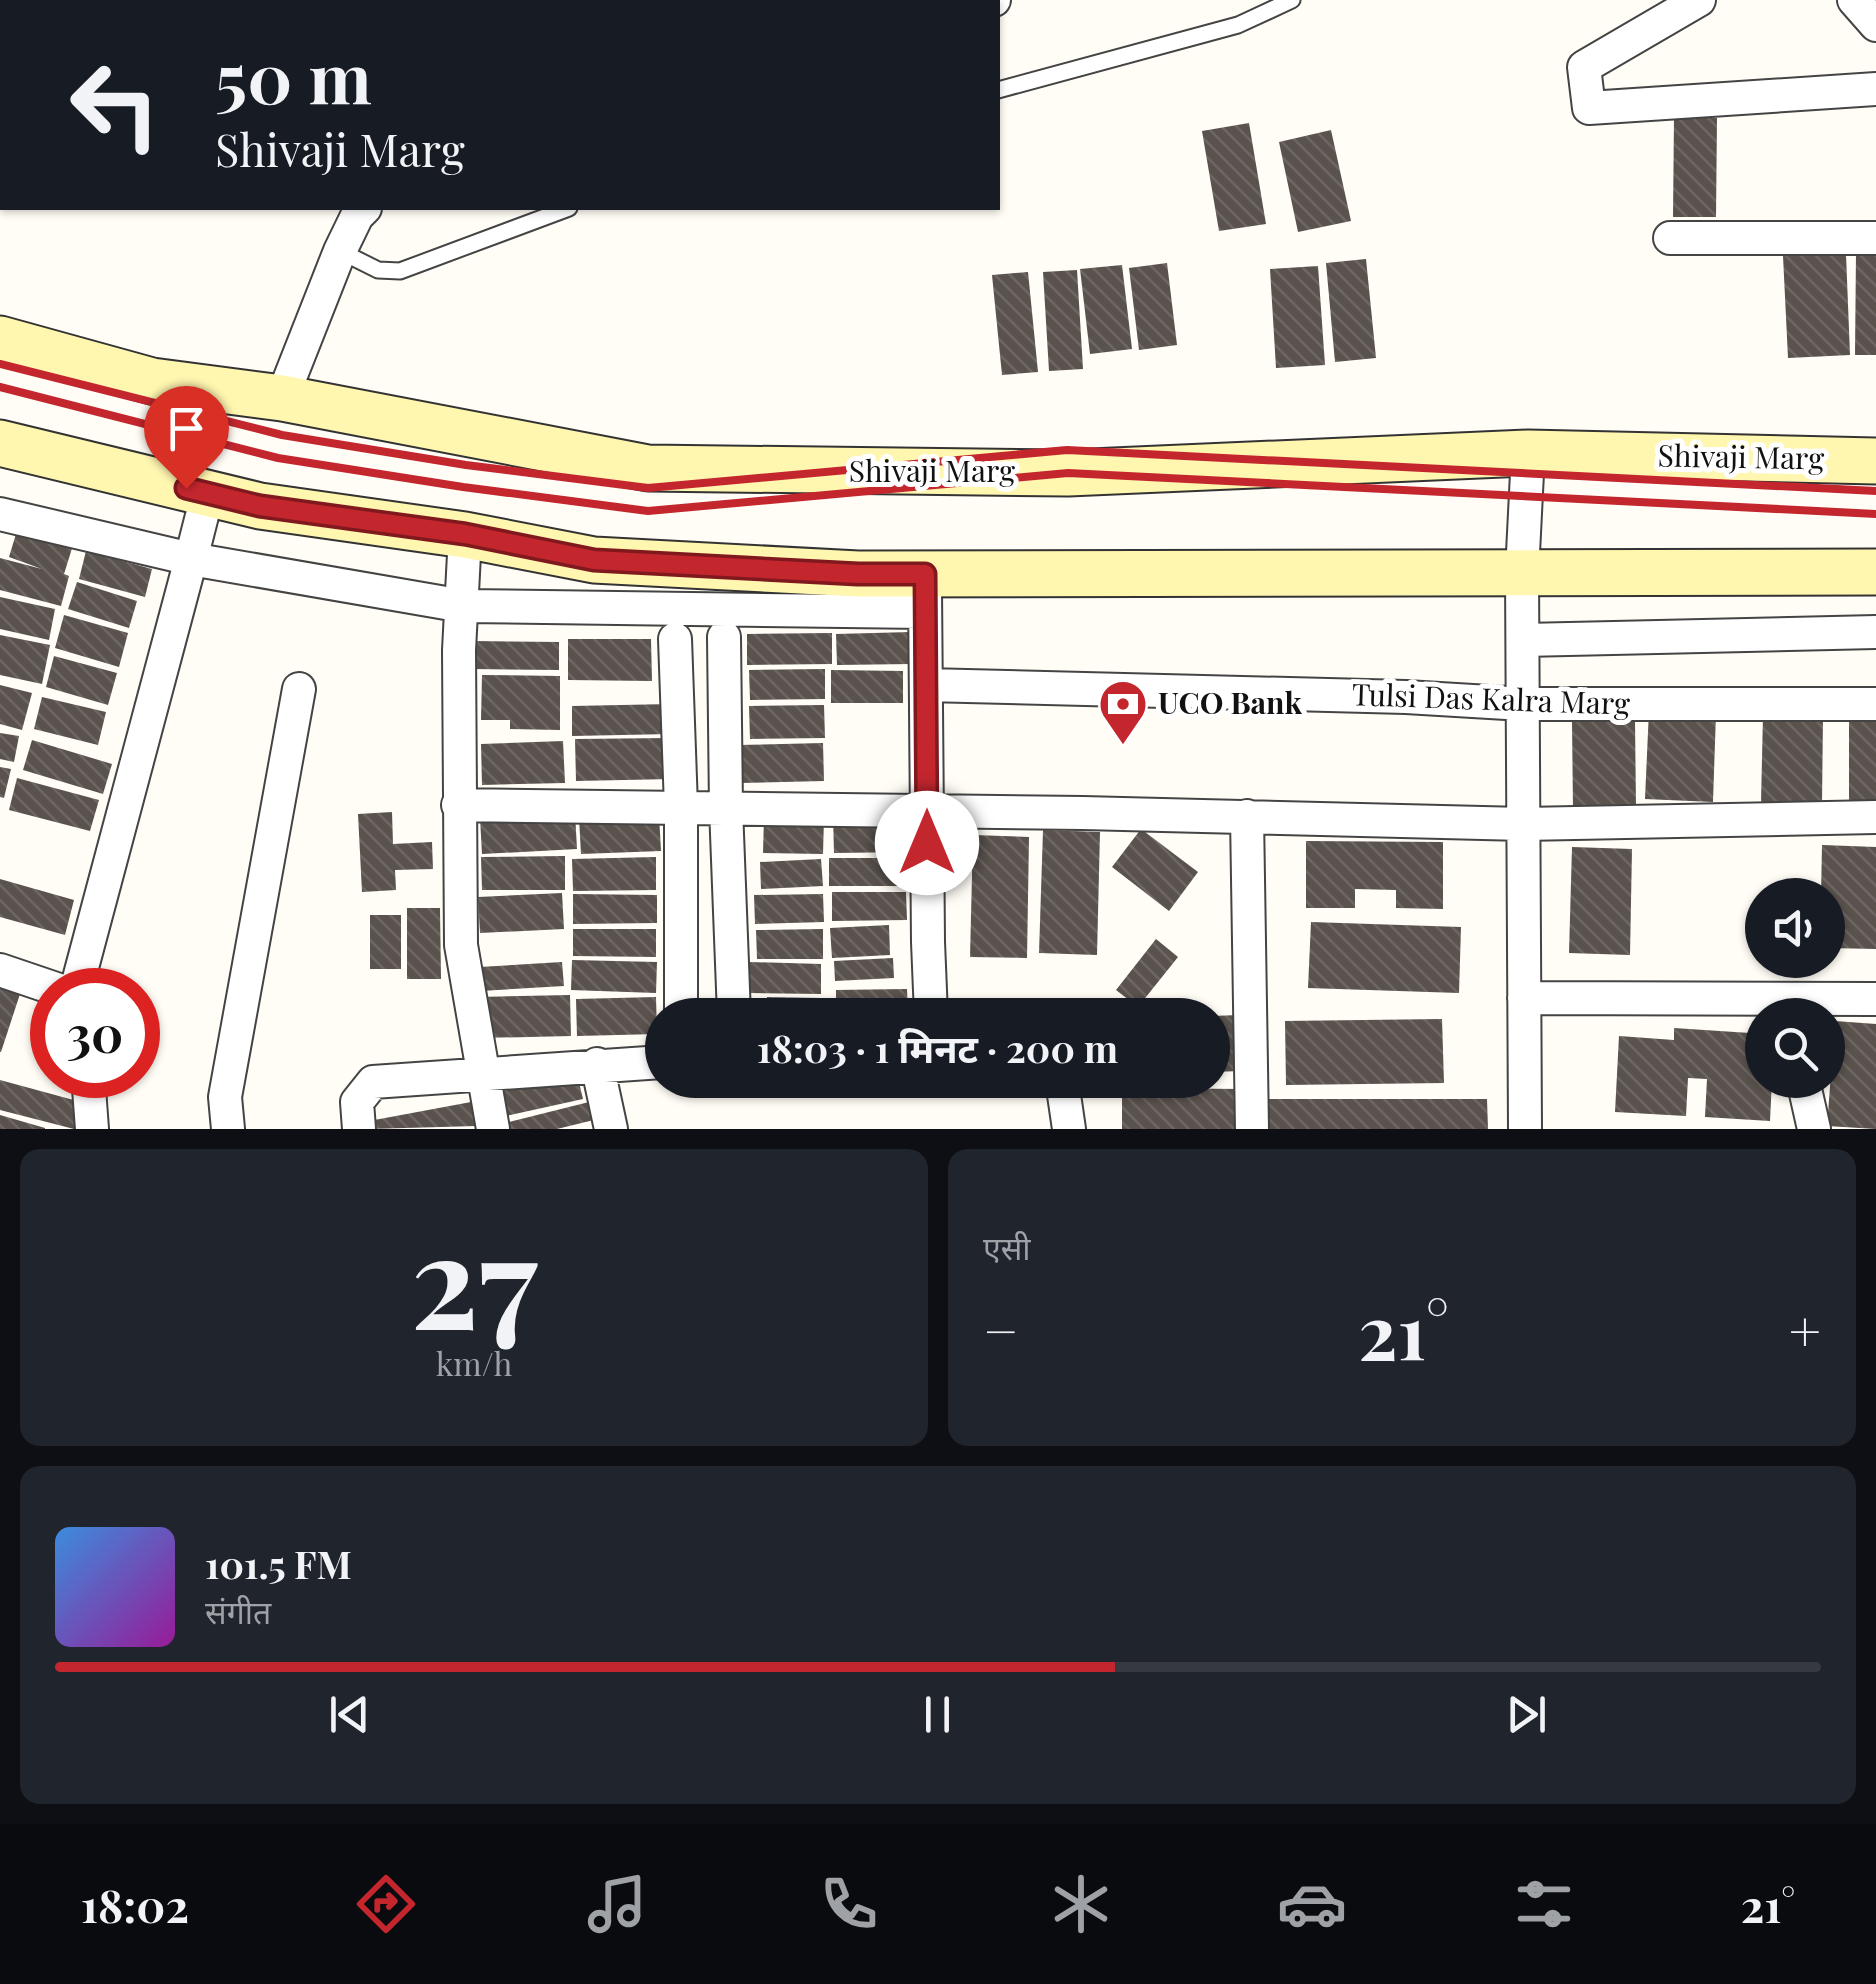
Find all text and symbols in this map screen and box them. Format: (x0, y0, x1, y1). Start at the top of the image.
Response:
text: 50 m (215, 28, 372, 122)
icon: left (50, 40, 180, 170)
text: Shivaji Marg (215, 118, 465, 178)
pin (144, 386, 229, 489)
icon: arrive (159, 401, 214, 456)
street label: Shivaji Marg (1657, 435, 1825, 477)
street label: Shivaji Marg (849, 450, 1015, 490)
street label: Tulsi Das Kalra Marg (1351, 673, 1631, 723)
bank icon: UCO Bank (1097, 678, 1149, 746)
place label: UCO Bank (1158, 682, 1303, 722)
position arrow (875, 791, 979, 895)
map controls (1745, 878, 1845, 1098)
button: sound (1745, 878, 1845, 978)
speed limit sign: 30 (30, 968, 160, 1098)
button: search (1745, 998, 1845, 1098)
text: 18:03 · 1 मिनट · 200 m (757, 1022, 1118, 1073)
text: 27 (410, 1189, 538, 1363)
text: एसी (983, 1225, 1031, 1268)
text: 21° (1358, 1279, 1449, 1379)
text: − (983, 1292, 1019, 1366)
text: + (1789, 1292, 1821, 1366)
text: km/h (436, 1341, 512, 1384)
text: 101.5 FM (205, 1538, 352, 1589)
text: संगीत (205, 1589, 271, 1632)
icon: previous (322, 1687, 377, 1742)
icon: pause (910, 1687, 965, 1742)
icon: next (1499, 1687, 1554, 1742)
icon: directions (351, 1869, 421, 1939)
icon: music (582, 1869, 652, 1939)
icon: phone (814, 1869, 884, 1939)
icon: climate (1046, 1869, 1116, 1939)
icon: car (1277, 1869, 1347, 1939)
icon: filters (1509, 1869, 1579, 1939)
text: 18:02 (81, 1874, 189, 1934)
text: 21° (1741, 1874, 1795, 1934)

